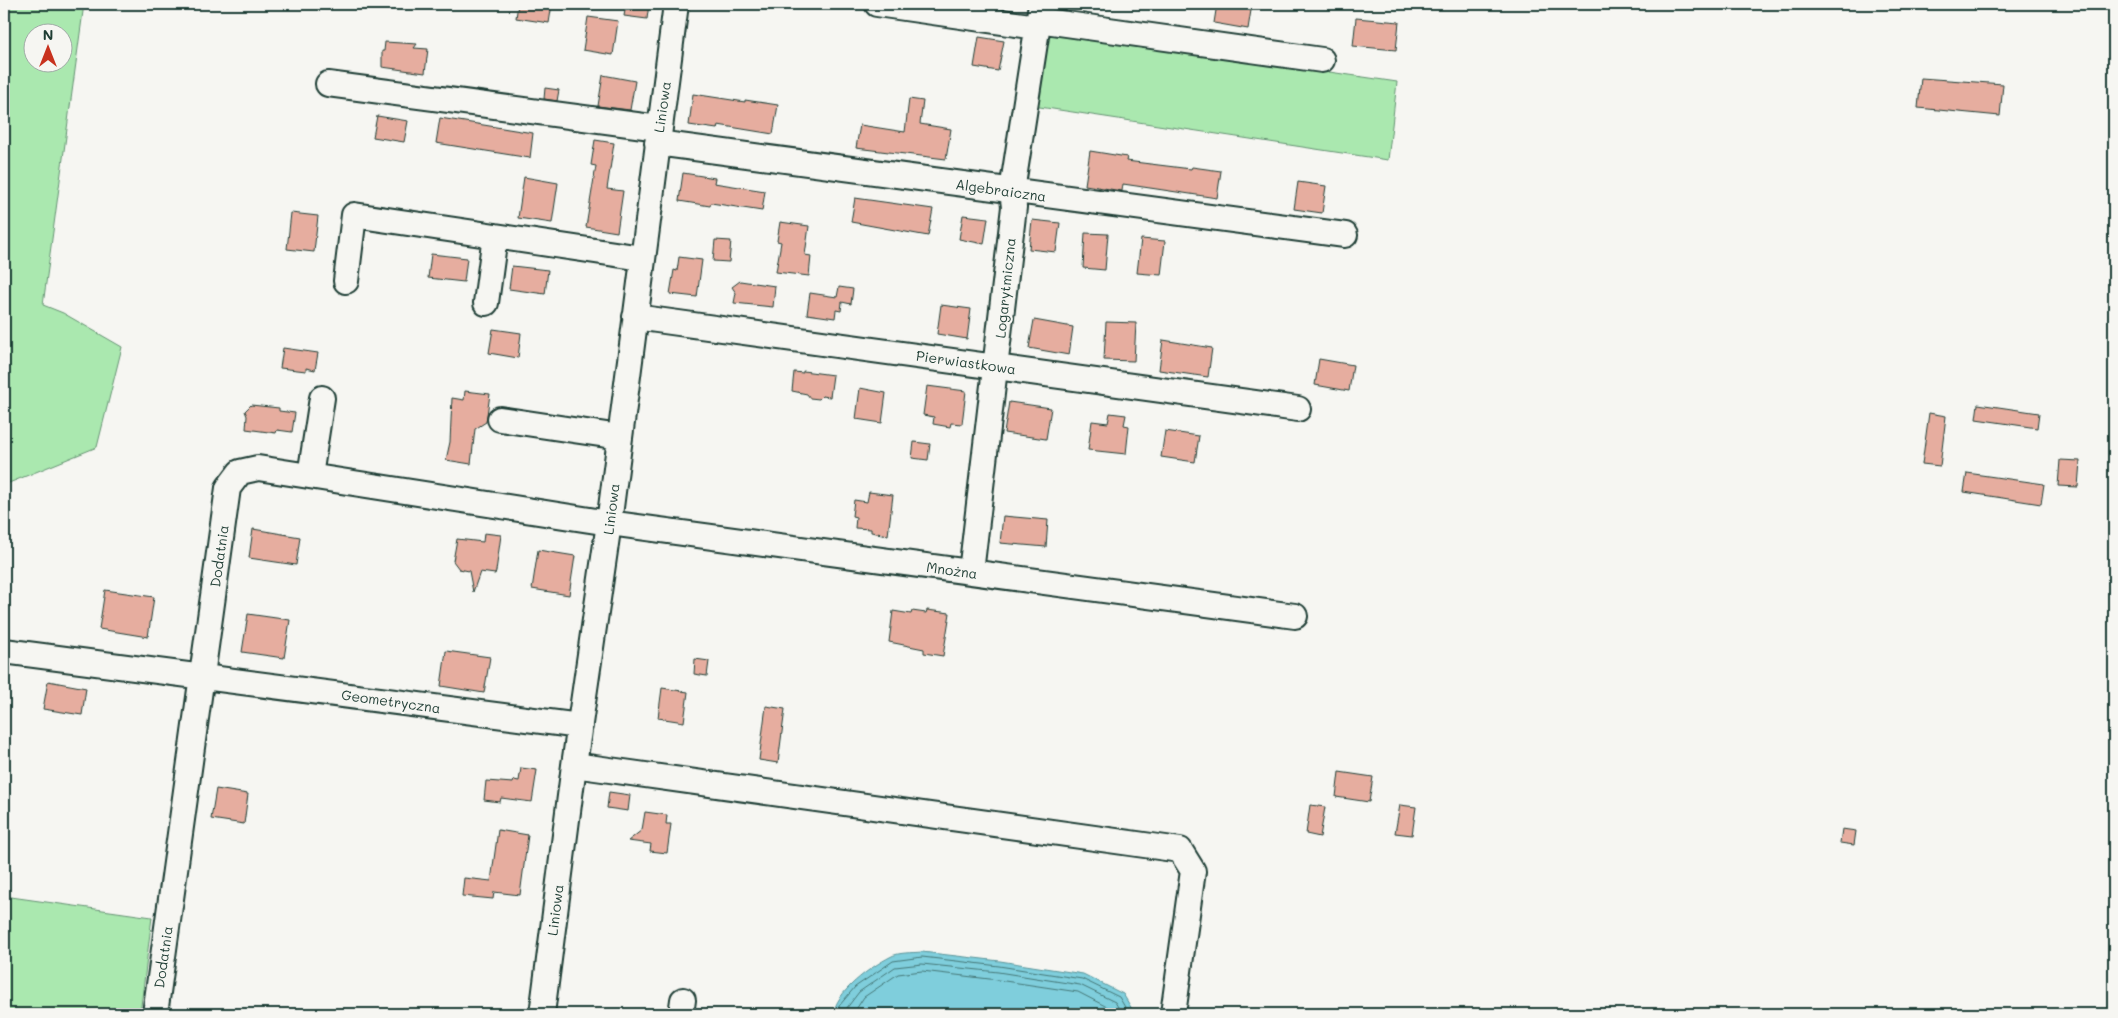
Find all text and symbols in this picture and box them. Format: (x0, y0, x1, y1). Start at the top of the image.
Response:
north arrow (22, 22, 72, 72)
text: N (43, 25, 53, 44)
street label: Liniowa (649, 80, 675, 134)
street label: Algebraiczna (954, 174, 1048, 206)
street label: Logarytmiczna (990, 237, 1020, 339)
street label: Pierwiastkowa (915, 346, 1017, 378)
street label: Liniowa (598, 482, 624, 536)
street label: Dodatnia (205, 524, 233, 588)
street label: Mnożna (925, 557, 979, 583)
street label: Geometryczna (340, 685, 442, 717)
street label: Liniowa (542, 883, 568, 937)
street label: Dodatnia (149, 925, 177, 989)

